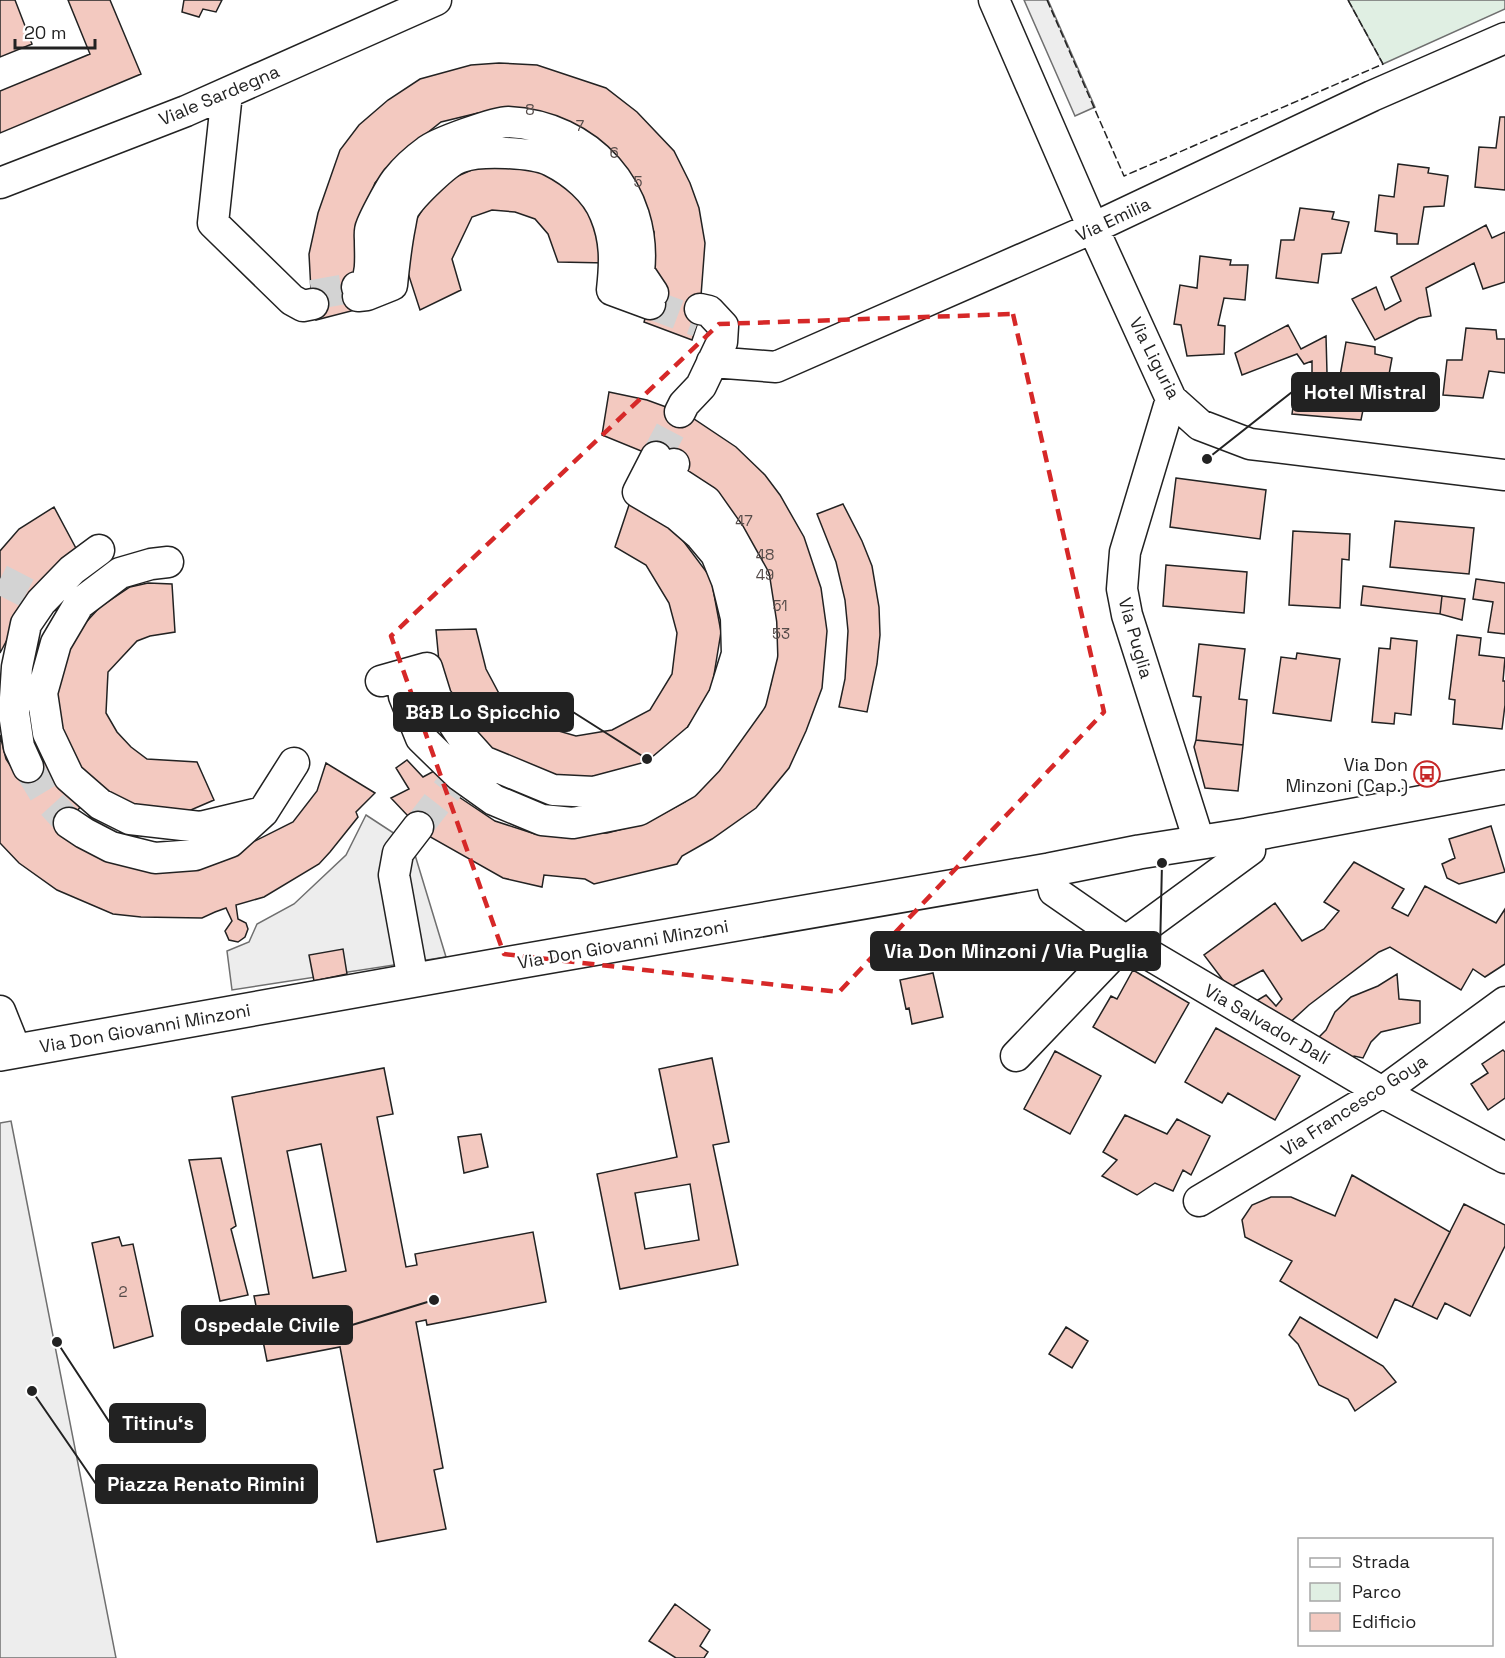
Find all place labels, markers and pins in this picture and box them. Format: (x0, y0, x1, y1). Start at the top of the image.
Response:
callout: Hotel Mistral (1292, 373, 1439, 411)
callout: B&B Lo Spicchio (394, 693, 573, 731)
place label: Via Don Minzoni (Cap.) (1285, 753, 1408, 797)
bus stop icon: Via Don Minzoni (Cap.) (1412, 759, 1442, 789)
callout: Via Don Minzoni / Via Puglia (871, 932, 1160, 970)
callout: Ospedale Civile (182, 1306, 352, 1344)
callout: Titinu‘s (110, 1404, 205, 1442)
callout: Piazza Renato Rimini (96, 1465, 317, 1503)

